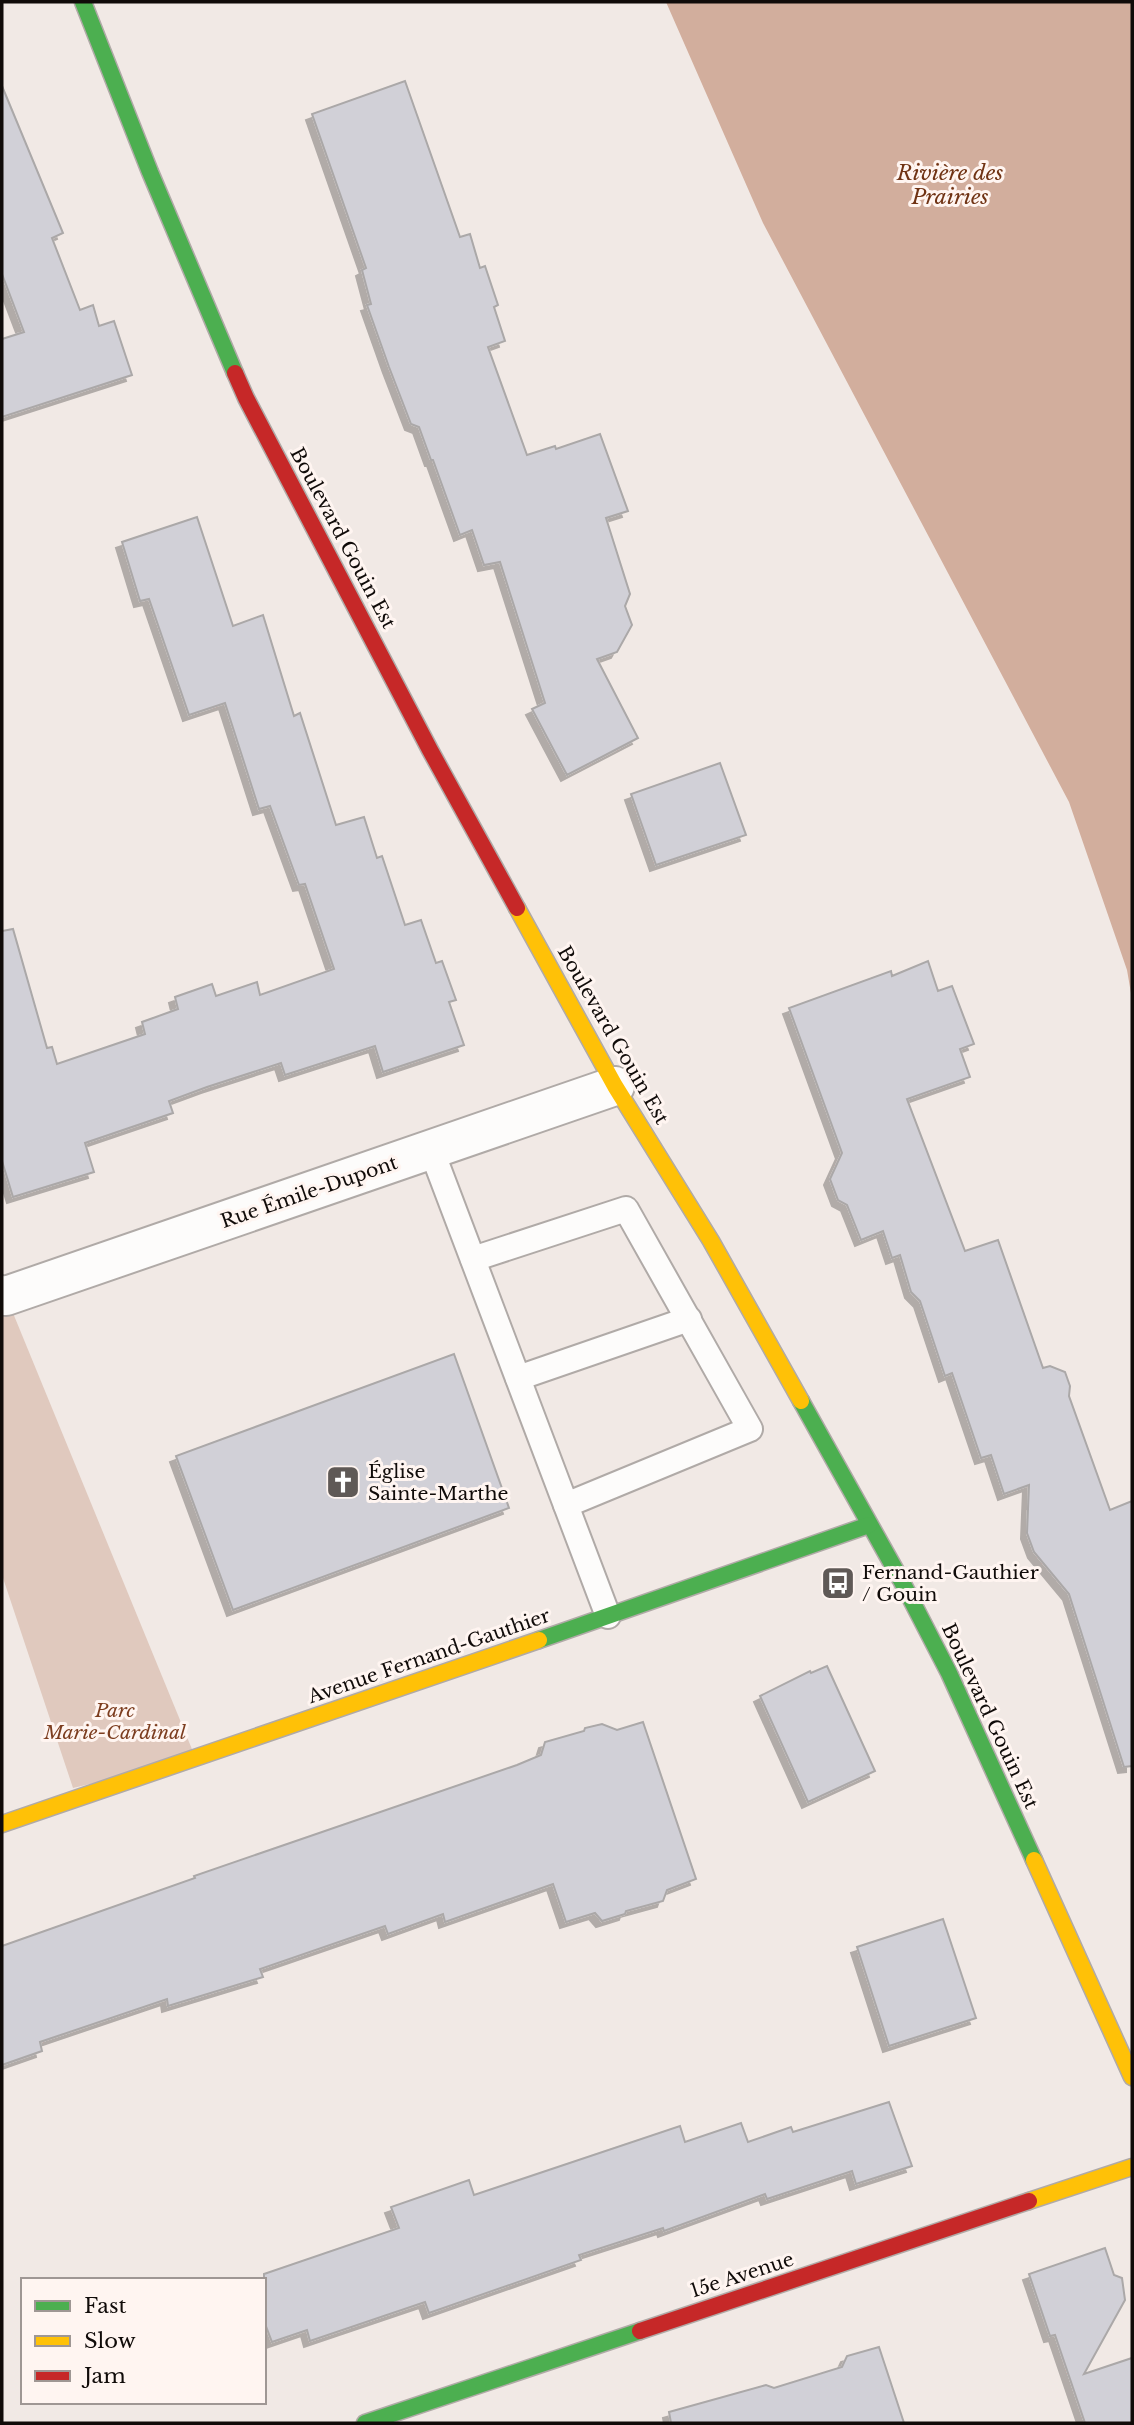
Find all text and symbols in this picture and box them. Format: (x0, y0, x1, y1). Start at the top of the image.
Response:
water label: Rivière des Prairies (896, 160, 1003, 210)
street label: Boulevard Gouin Est (285, 443, 401, 633)
street label: Boulevard Gouin Est (553, 942, 674, 1129)
street label: Rue Émile-Dupont (218, 1151, 401, 1233)
place label: Église Sainte-Marthe (368, 1460, 508, 1505)
church icon: Église Sainte-Marthe (324, 1463, 362, 1501)
place label: Fernand-Gauthier / Gouin (862, 1561, 1039, 1606)
bus stop icon: Fernand-Gauthier / Gouin (819, 1564, 857, 1602)
street label: Avenue Fernand-Gauthier (304, 1604, 553, 1709)
street label: Boulevard Gouin Est (937, 1620, 1043, 1813)
park label: Parc Marie-Cardinal (43, 1699, 186, 1744)
street label: 15e Avenue (687, 2247, 797, 2303)
legend (21, 2278, 266, 2404)
text: Fast (84, 2293, 126, 2319)
text: Slow (84, 2328, 136, 2354)
text: Jam (81, 2363, 126, 2389)

